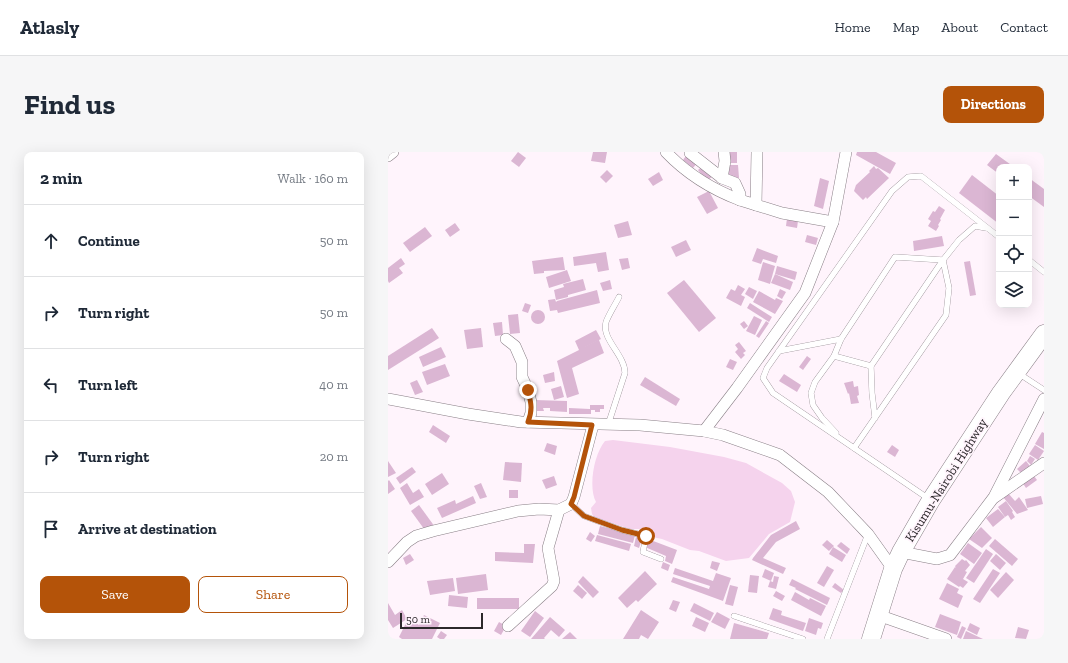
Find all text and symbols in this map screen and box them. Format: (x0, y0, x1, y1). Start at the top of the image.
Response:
text: Atlasly (20, 16, 79, 39)
text: Home (835, 19, 871, 36)
text: Map (893, 19, 919, 36)
text: About (941, 19, 978, 36)
text: Contact (1000, 19, 1048, 36)
button: Directions (943, 86, 1044, 123)
text: Find us (24, 88, 115, 121)
map controls (996, 164, 1032, 308)
button: + (996, 164, 1032, 200)
text: 2 min (40, 168, 82, 188)
text: Walk · 160 m (278, 171, 348, 186)
button: − (996, 200, 1032, 236)
icon: ahead (40, 230, 62, 252)
text: Continue (78, 232, 140, 250)
text: 50 m (320, 233, 348, 248)
button: locate (996, 236, 1032, 272)
button: layers (996, 272, 1032, 308)
icon: right (40, 302, 62, 324)
text: Turn right (78, 304, 149, 322)
text: 50 m (320, 305, 348, 320)
icon: left (40, 374, 62, 396)
text: Turn left (78, 376, 138, 394)
text: 40 m (319, 377, 348, 392)
route end (519, 381, 537, 399)
street label: Kisumu-Nairobi Highway (902, 415, 990, 544)
icon: right (40, 446, 62, 468)
text: Turn right (78, 448, 149, 466)
text: 20 m (320, 449, 348, 464)
icon: arrive (40, 518, 62, 540)
text: Arrive at destination (78, 520, 217, 538)
route start (637, 527, 655, 545)
button: Save (40, 576, 190, 613)
button: Share (198, 576, 348, 613)
scale bar (400, 611, 483, 630)
text: 50 m (406, 613, 430, 626)

